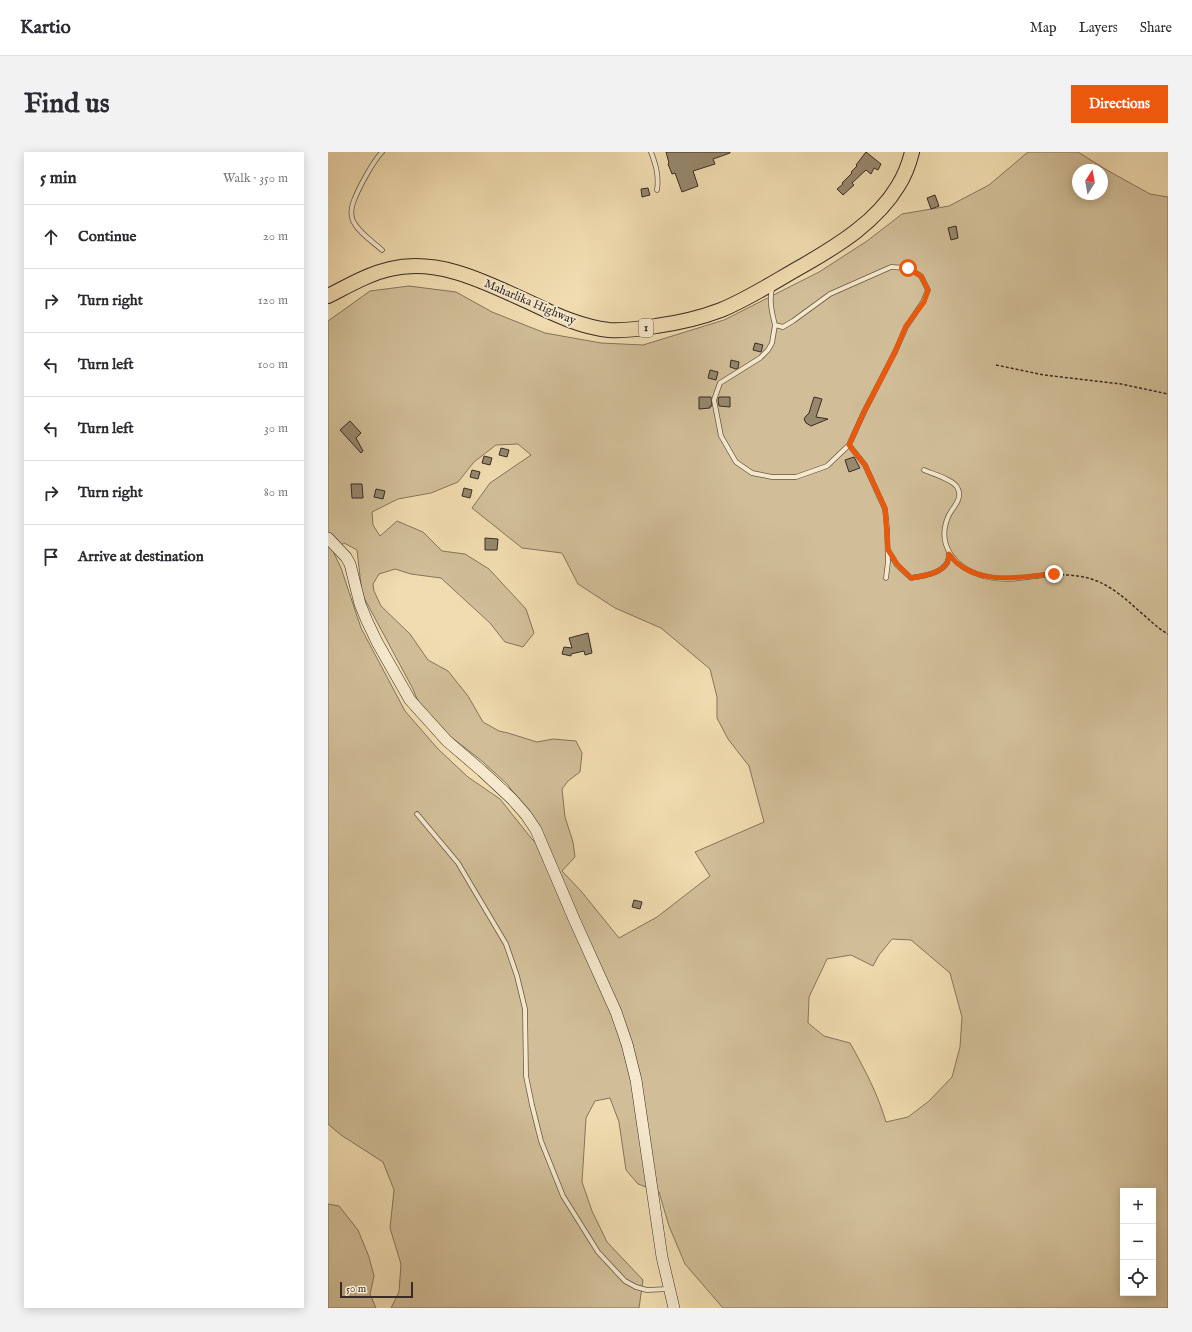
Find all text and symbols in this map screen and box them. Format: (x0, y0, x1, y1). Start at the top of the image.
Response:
text: Kartio (20, 16, 71, 40)
text: Map (1030, 19, 1057, 37)
text: Layers (1079, 19, 1118, 37)
text: Share (1140, 19, 1172, 37)
button: Directions (1071, 85, 1168, 123)
text: Find us (24, 87, 110, 122)
north arrow (1072, 164, 1108, 200)
text: 5 min (40, 168, 77, 189)
text: Walk · 350 m (223, 170, 288, 187)
icon: ahead (40, 226, 62, 248)
text: Continue (78, 227, 136, 246)
text: 20 m (263, 228, 288, 245)
route start (899, 259, 917, 277)
street label: Maharlika Highway (482, 276, 578, 328)
icon: right (40, 290, 62, 312)
text: Turn right (78, 291, 143, 310)
text: 120 m (258, 292, 288, 309)
road number: 1 (639, 319, 653, 337)
icon: left (40, 354, 62, 376)
text: Turn left (78, 355, 134, 374)
text: 100 m (258, 356, 288, 373)
icon: left (40, 418, 62, 440)
text: Turn left (78, 419, 134, 438)
text: 30 m (264, 420, 288, 437)
icon: right (40, 482, 62, 504)
text: Turn right (78, 483, 143, 502)
text: 80 m (264, 484, 288, 501)
icon: arrive (40, 546, 62, 568)
text: Arrive at destination (78, 547, 204, 566)
route end (1045, 565, 1063, 583)
map controls (1120, 1188, 1156, 1296)
button: + (1120, 1188, 1156, 1224)
button: − (1120, 1224, 1156, 1260)
button: locate (1120, 1260, 1156, 1296)
scale bar (340, 1280, 413, 1299)
text: 50 m (346, 1282, 366, 1296)

